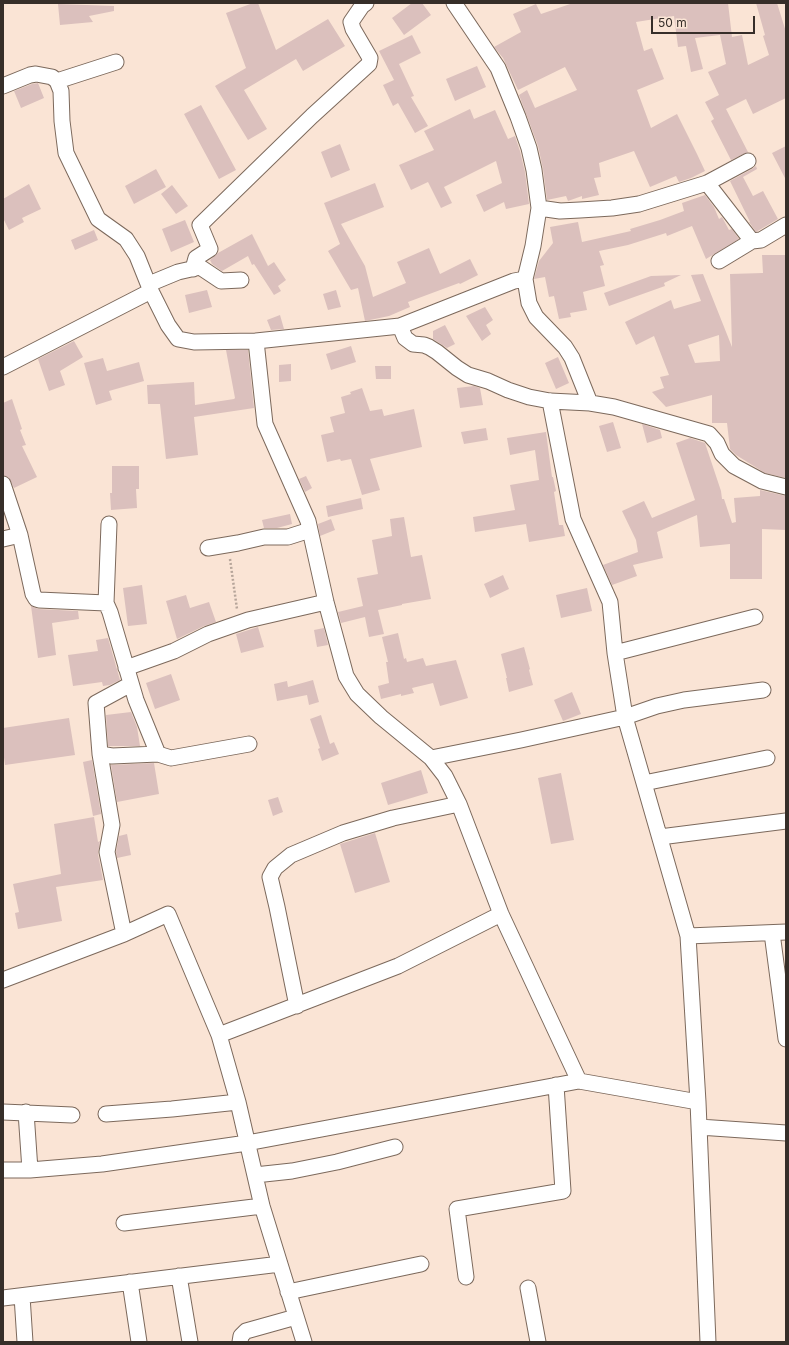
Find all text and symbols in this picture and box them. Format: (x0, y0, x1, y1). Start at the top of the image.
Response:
scale bar (653, 8, 757, 34)
text: 50 m (658, 15, 687, 30)

